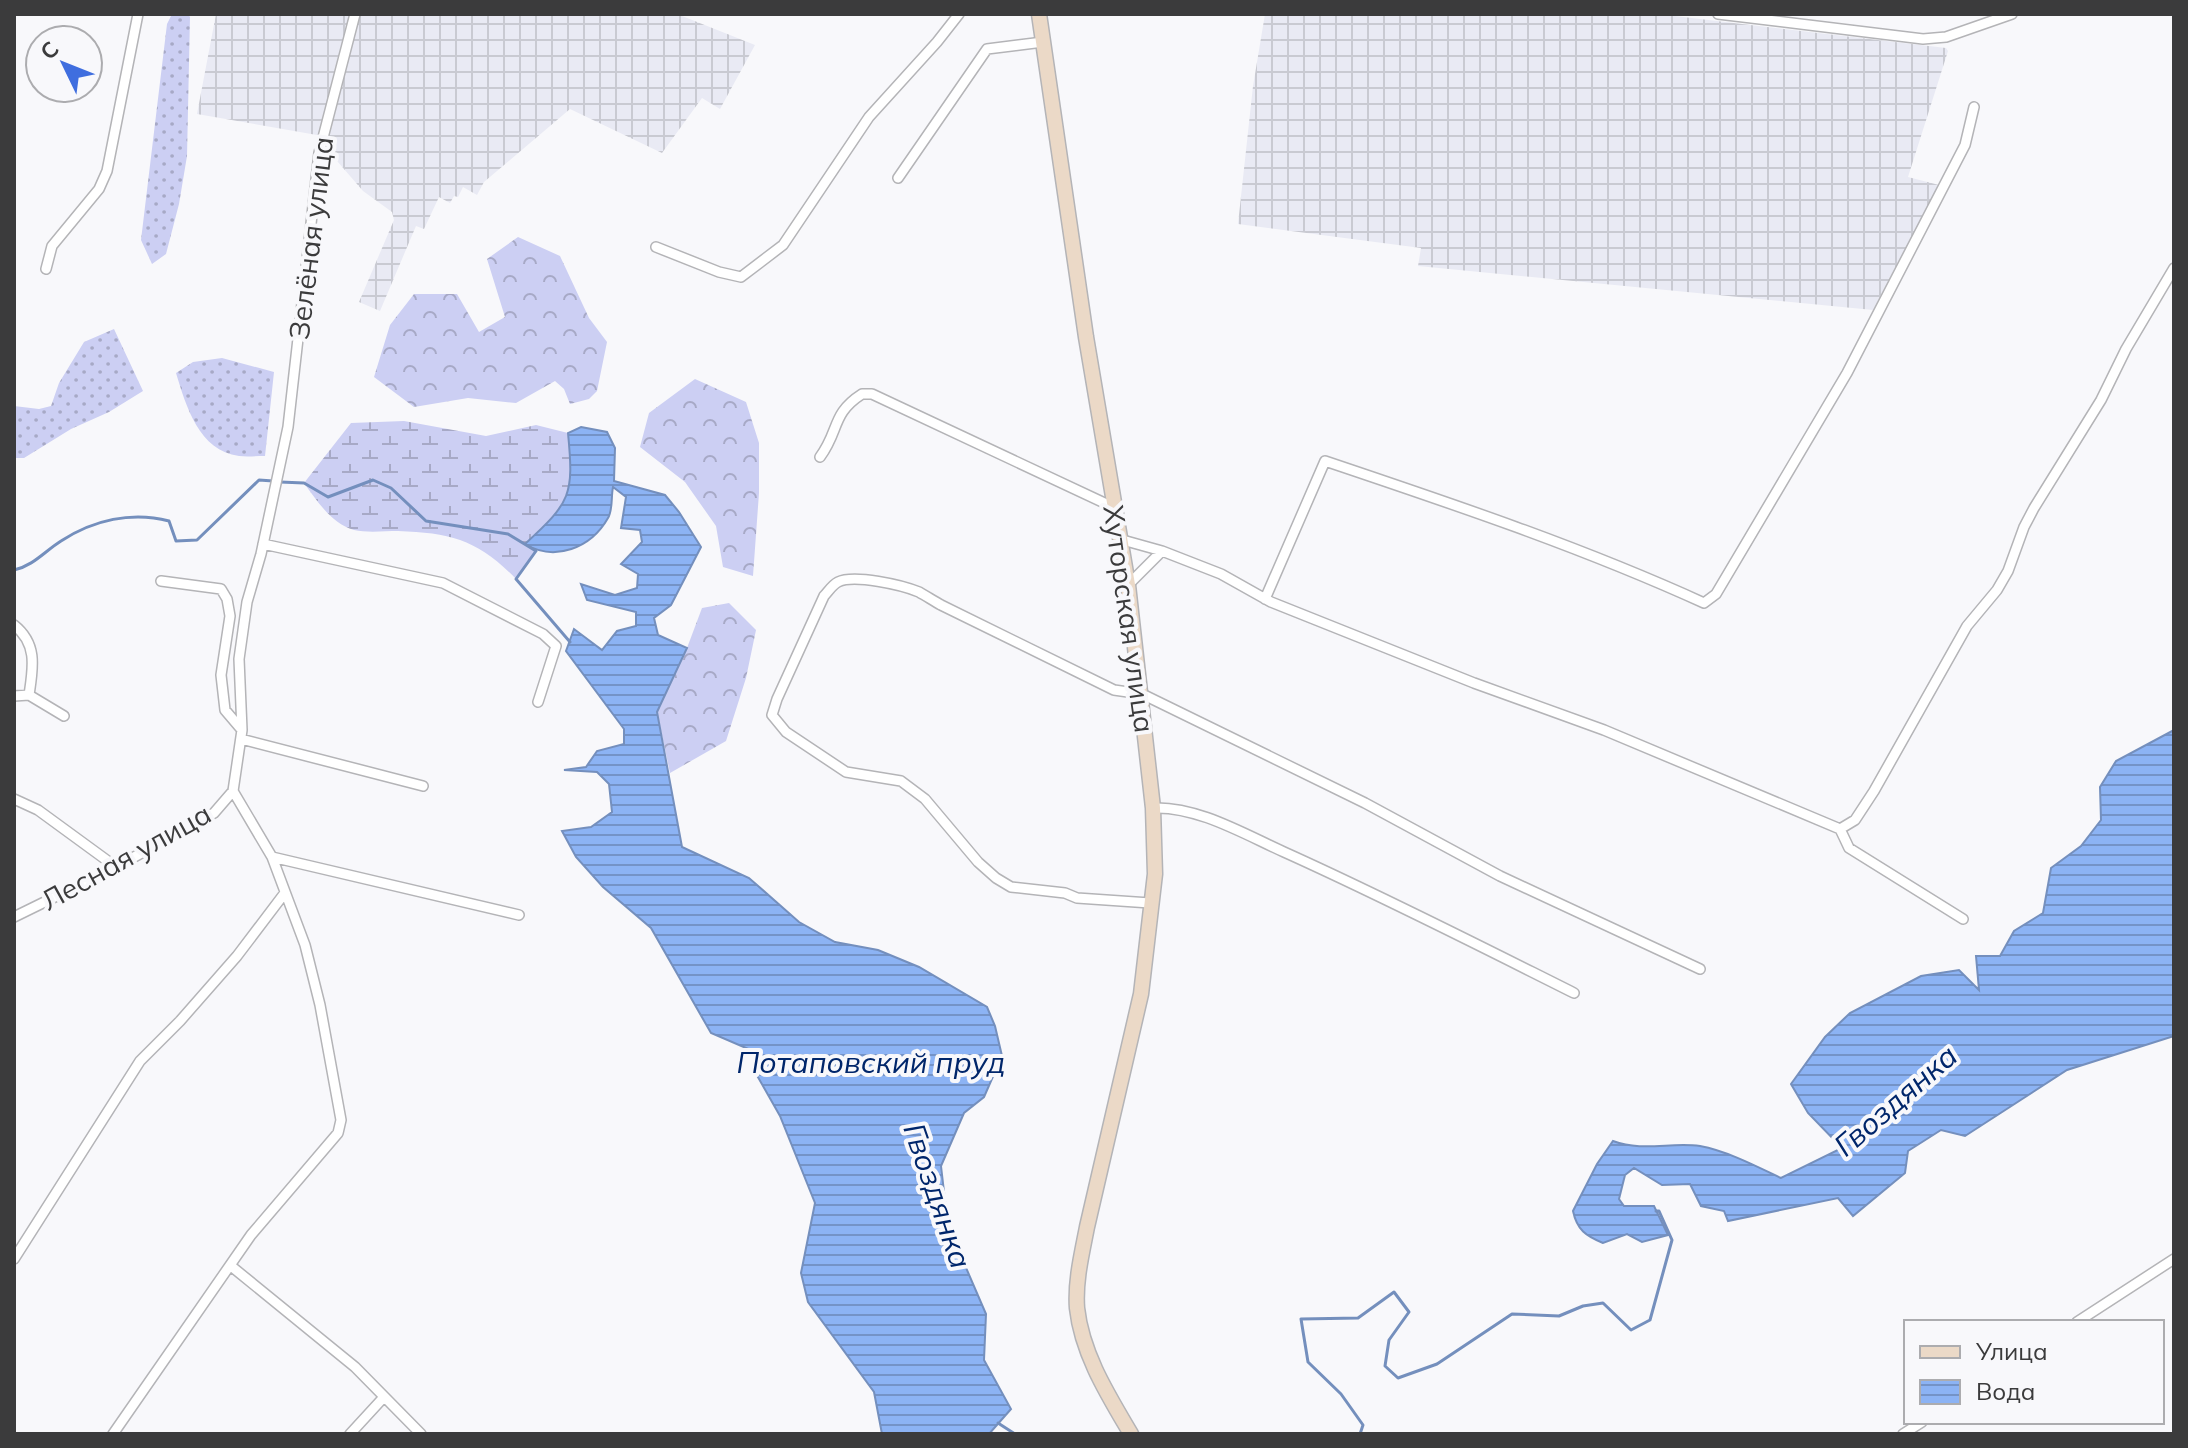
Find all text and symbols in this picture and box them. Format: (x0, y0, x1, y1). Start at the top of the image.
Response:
north arrow (24, 24, 104, 104)
text: С (34, 35, 65, 65)
street label: Зелёная улица (281, 135, 340, 341)
street label: Хуторская улица (1096, 503, 1163, 735)
street label: Лесная улица (35, 795, 217, 918)
water label: Гвоздянка (1826, 1036, 1965, 1164)
water label: Потаповский пруд (736, 1043, 1006, 1081)
water label: Гвоздянка (895, 1118, 981, 1273)
legend (1904, 1320, 2164, 1424)
text: Улица (1975, 1336, 2048, 1366)
text: Вода (1976, 1376, 2036, 1406)

